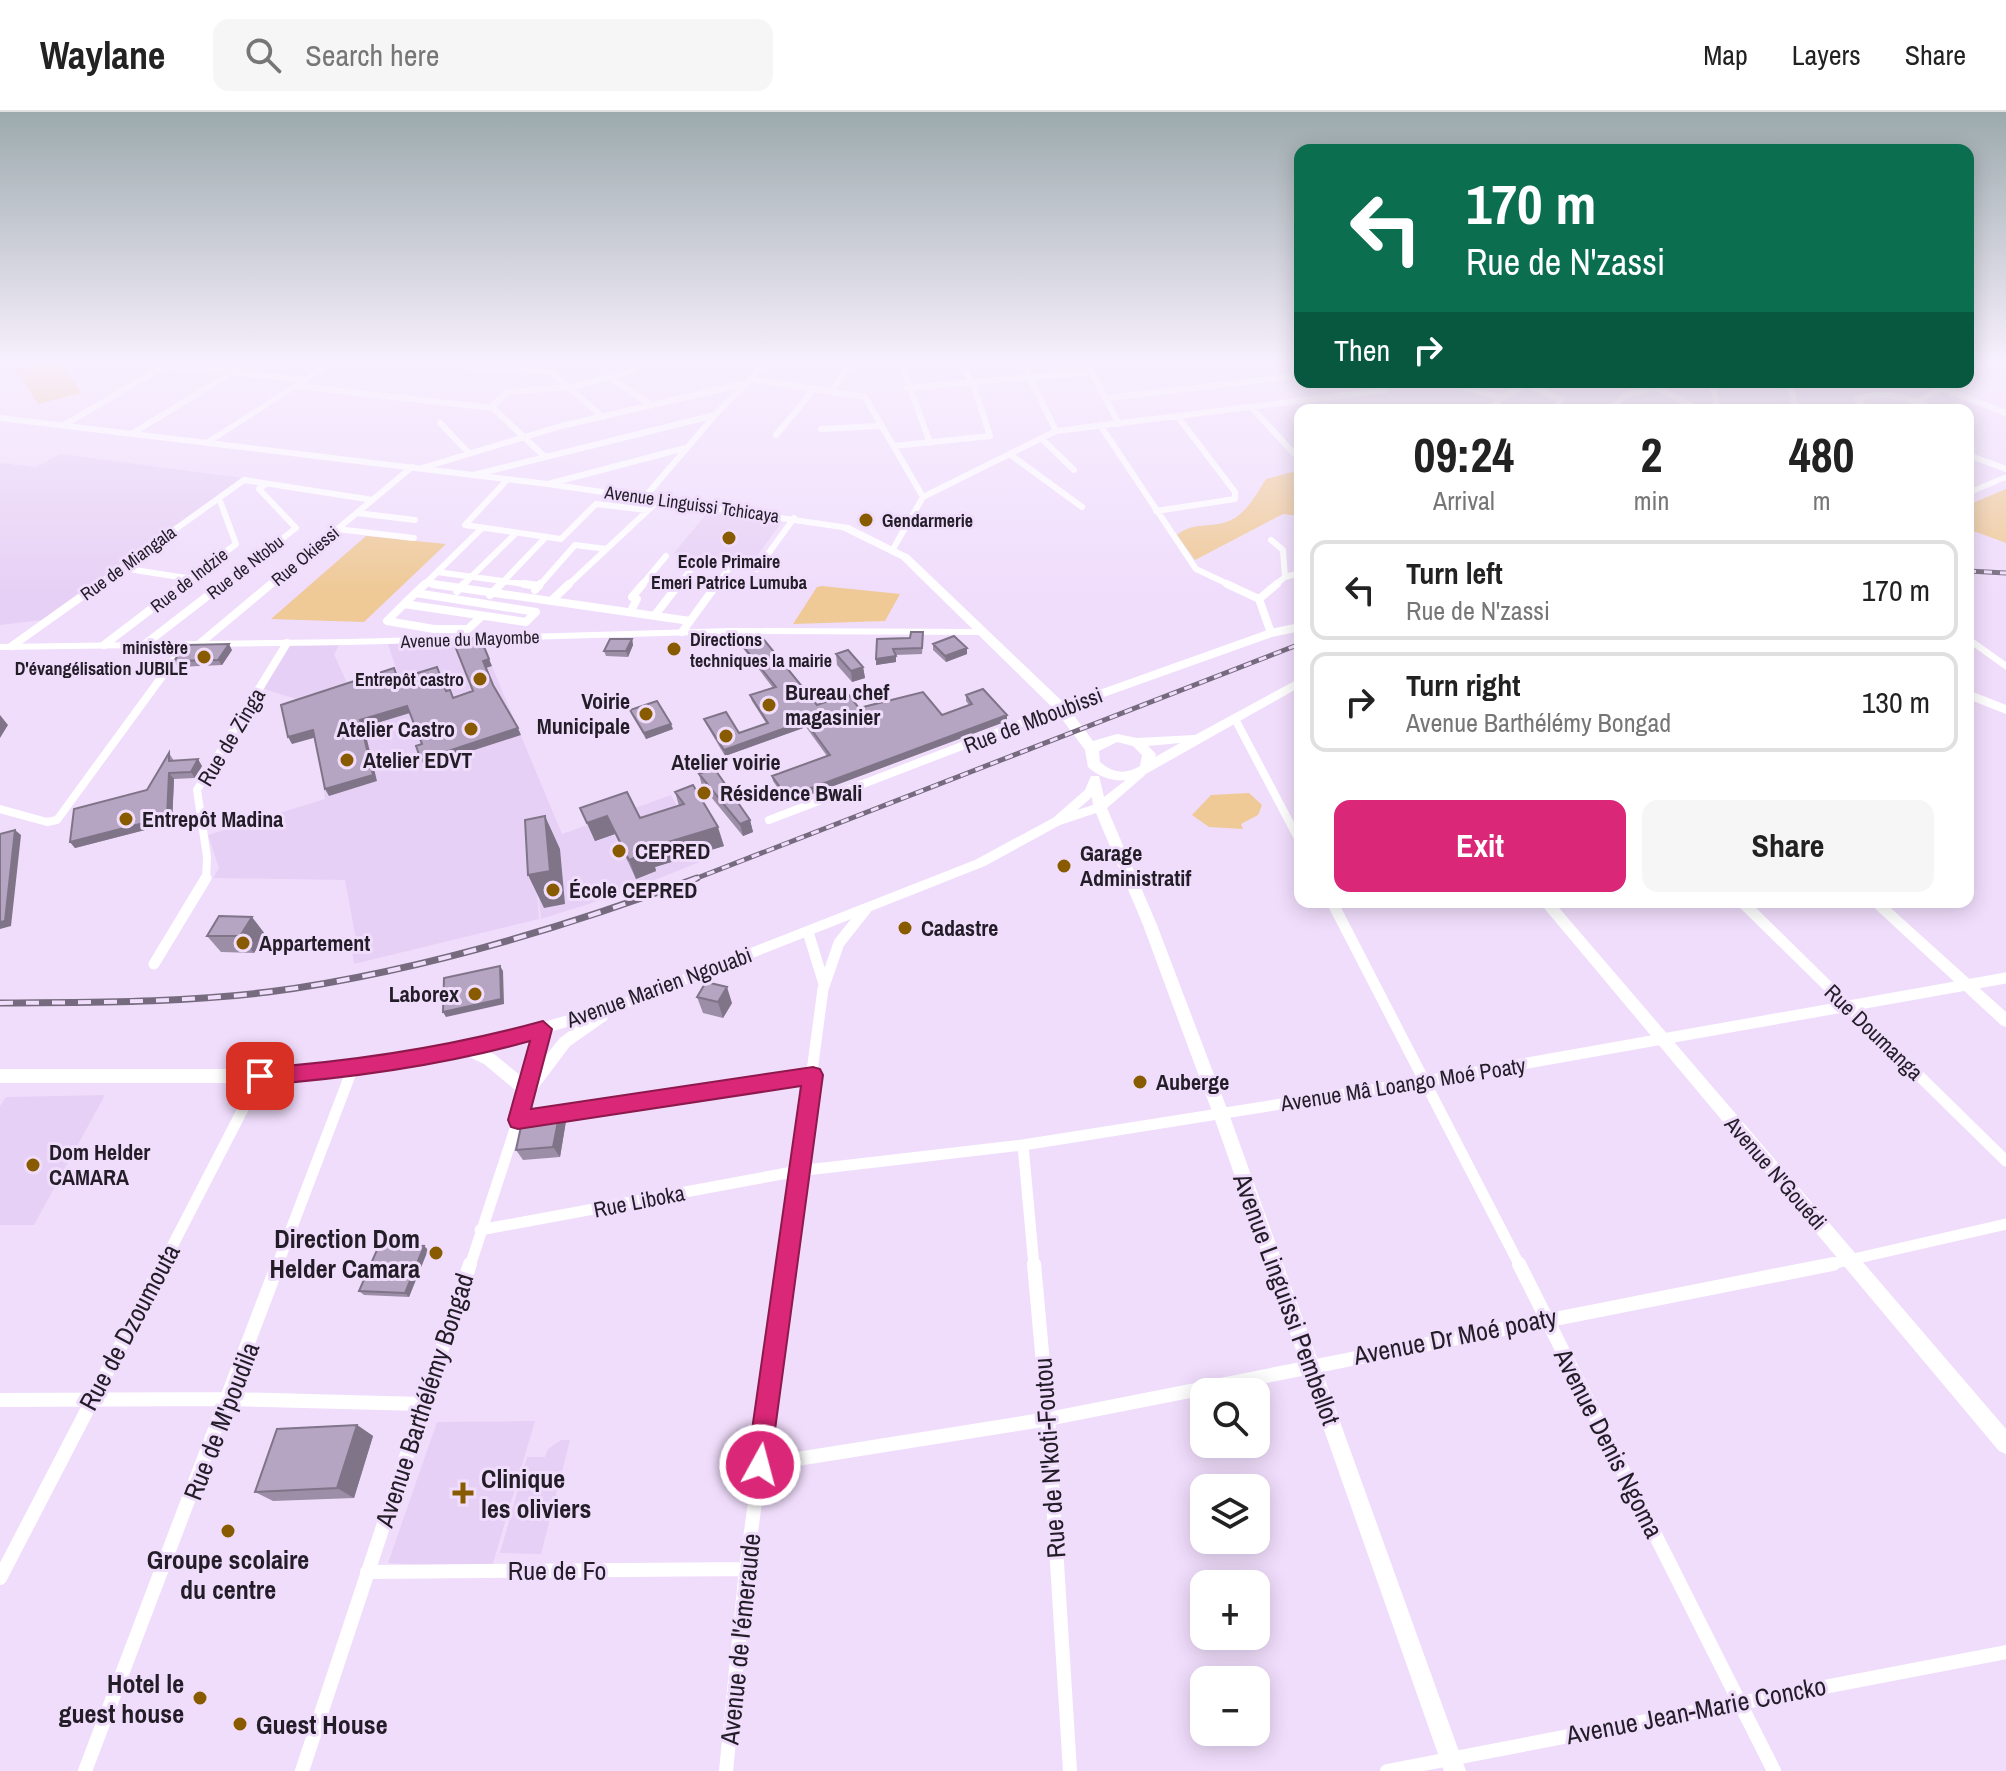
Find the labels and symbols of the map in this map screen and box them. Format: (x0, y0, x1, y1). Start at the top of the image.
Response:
street label: Avenue Linguissi Tchicaya (602, 479, 781, 529)
place label: Gendarmerie (882, 508, 973, 533)
marker: Gendarmerie (857, 511, 875, 529)
street label: Rue de Miangala (75, 520, 181, 606)
street label: Rue Okiessi (266, 520, 344, 592)
street label: Rue de Ntobu (201, 529, 289, 605)
marker: Ecole Primaire Emeri Patrice Lumuba (720, 529, 738, 547)
street label: Rue de Indzie (145, 542, 233, 618)
place label: Ecole Primaire Emeri Patrice Lumuba (651, 549, 808, 595)
street label: Avenue du Mayombe (399, 624, 540, 654)
place label: Directions techniques la mairie (690, 627, 832, 673)
place label: ministère D'évangélisation JUBILE (15, 635, 188, 681)
marker: Directions techniques la mairie (665, 640, 683, 658)
marker: ministère D'évangélisation JUBILE (195, 648, 213, 666)
place label: Entrepôt castro (355, 667, 464, 692)
marker: Entrepôt castro (471, 670, 489, 688)
place label: Bureau chef magasinier (785, 677, 889, 732)
street label: Rue de Mboubissi (959, 680, 1107, 760)
street label: Rue de Zinga (190, 682, 272, 792)
place label: Voirie Municipale (537, 686, 630, 741)
marker: Bureau chef magasinier (760, 696, 778, 714)
marker: Voirie Municipale (637, 705, 655, 723)
place label: Atelier Castro (337, 714, 455, 744)
marker: Atelier Castro (462, 720, 480, 738)
marker: Atelier voirie (717, 727, 735, 745)
place label: Atelier EDVT (363, 745, 472, 775)
place label: Atelier voirie (671, 747, 781, 777)
marker: Atelier EDVT (338, 751, 356, 769)
place label: Résidence Bwali (720, 778, 862, 808)
marker: Résidence Bwali (695, 784, 713, 802)
place label: Entrepôt Madina (142, 804, 283, 834)
marker: Entrepôt Madina (117, 810, 135, 828)
place label: CEPRED (635, 836, 710, 866)
place label: Garage Administratif (1080, 838, 1191, 893)
marker: CEPRED (610, 842, 628, 860)
marker: Garage Administratif (1055, 857, 1073, 875)
place label: École CEPRED (569, 875, 697, 905)
marker: École CEPRED (544, 881, 562, 899)
place label: Cadastre (921, 913, 998, 943)
marker: Cadastre (896, 919, 914, 937)
place label: Appartement (259, 928, 370, 958)
marker: Appartement (234, 934, 252, 952)
street label: Avenue Marien Ngouabi (561, 940, 756, 1035)
street label: Rue Doumanga (1818, 977, 1930, 1087)
place label: Laborex (389, 979, 459, 1009)
marker: Laborex (466, 985, 484, 1003)
pin (226, 1042, 294, 1110)
street label: Avenue Mâ Loango Moé Poaty (1277, 1050, 1528, 1118)
place label: Auberge (1156, 1067, 1229, 1097)
marker: Auberge (1131, 1073, 1149, 1091)
street label: Avenue N'Gouédi (1718, 1109, 1834, 1236)
place label: Dom Helder CAMARA (49, 1137, 150, 1192)
marker: Dom Helder CAMARA (24, 1156, 42, 1174)
street label: Avenue Linguissi Pembellot (1225, 1168, 1349, 1430)
street label: Rue Liboka (591, 1177, 687, 1225)
place label: Direction Dom Helder Camara (270, 1221, 420, 1286)
street label: Rue de Dzoumouta (70, 1238, 188, 1416)
marker: Direction Dom Helder Camara (427, 1244, 445, 1262)
street label: Avenue Barthélémy Bongad (366, 1269, 482, 1532)
street label: Avenue Dr Moé poaty (1350, 1299, 1560, 1373)
street label: Rue de M'poudila (175, 1337, 267, 1505)
street label: Avenue Denis Ngoma (1546, 1341, 1672, 1544)
street label: Rue de N'koti-Foutou (1025, 1357, 1073, 1559)
position arrow (718, 1423, 802, 1507)
place label: Clinique les oliviers (481, 1461, 591, 1526)
marker: Clinique les oliviers (452, 1482, 474, 1504)
marker: Groupe scolaire du centre (219, 1522, 237, 1540)
street label: Avenue de l'émeraude (711, 1532, 769, 1747)
place label: Groupe scolaire du centre (147, 1542, 309, 1607)
street label: Rue de Fo (508, 1553, 606, 1588)
place label: Hotel le guest house (58, 1666, 184, 1731)
street label: Avenue Jean-Marie Concko (1562, 1668, 1829, 1753)
marker: Hotel le guest house (191, 1689, 209, 1707)
place label: Guest House (256, 1707, 388, 1742)
marker: Guest House (231, 1715, 249, 1733)

